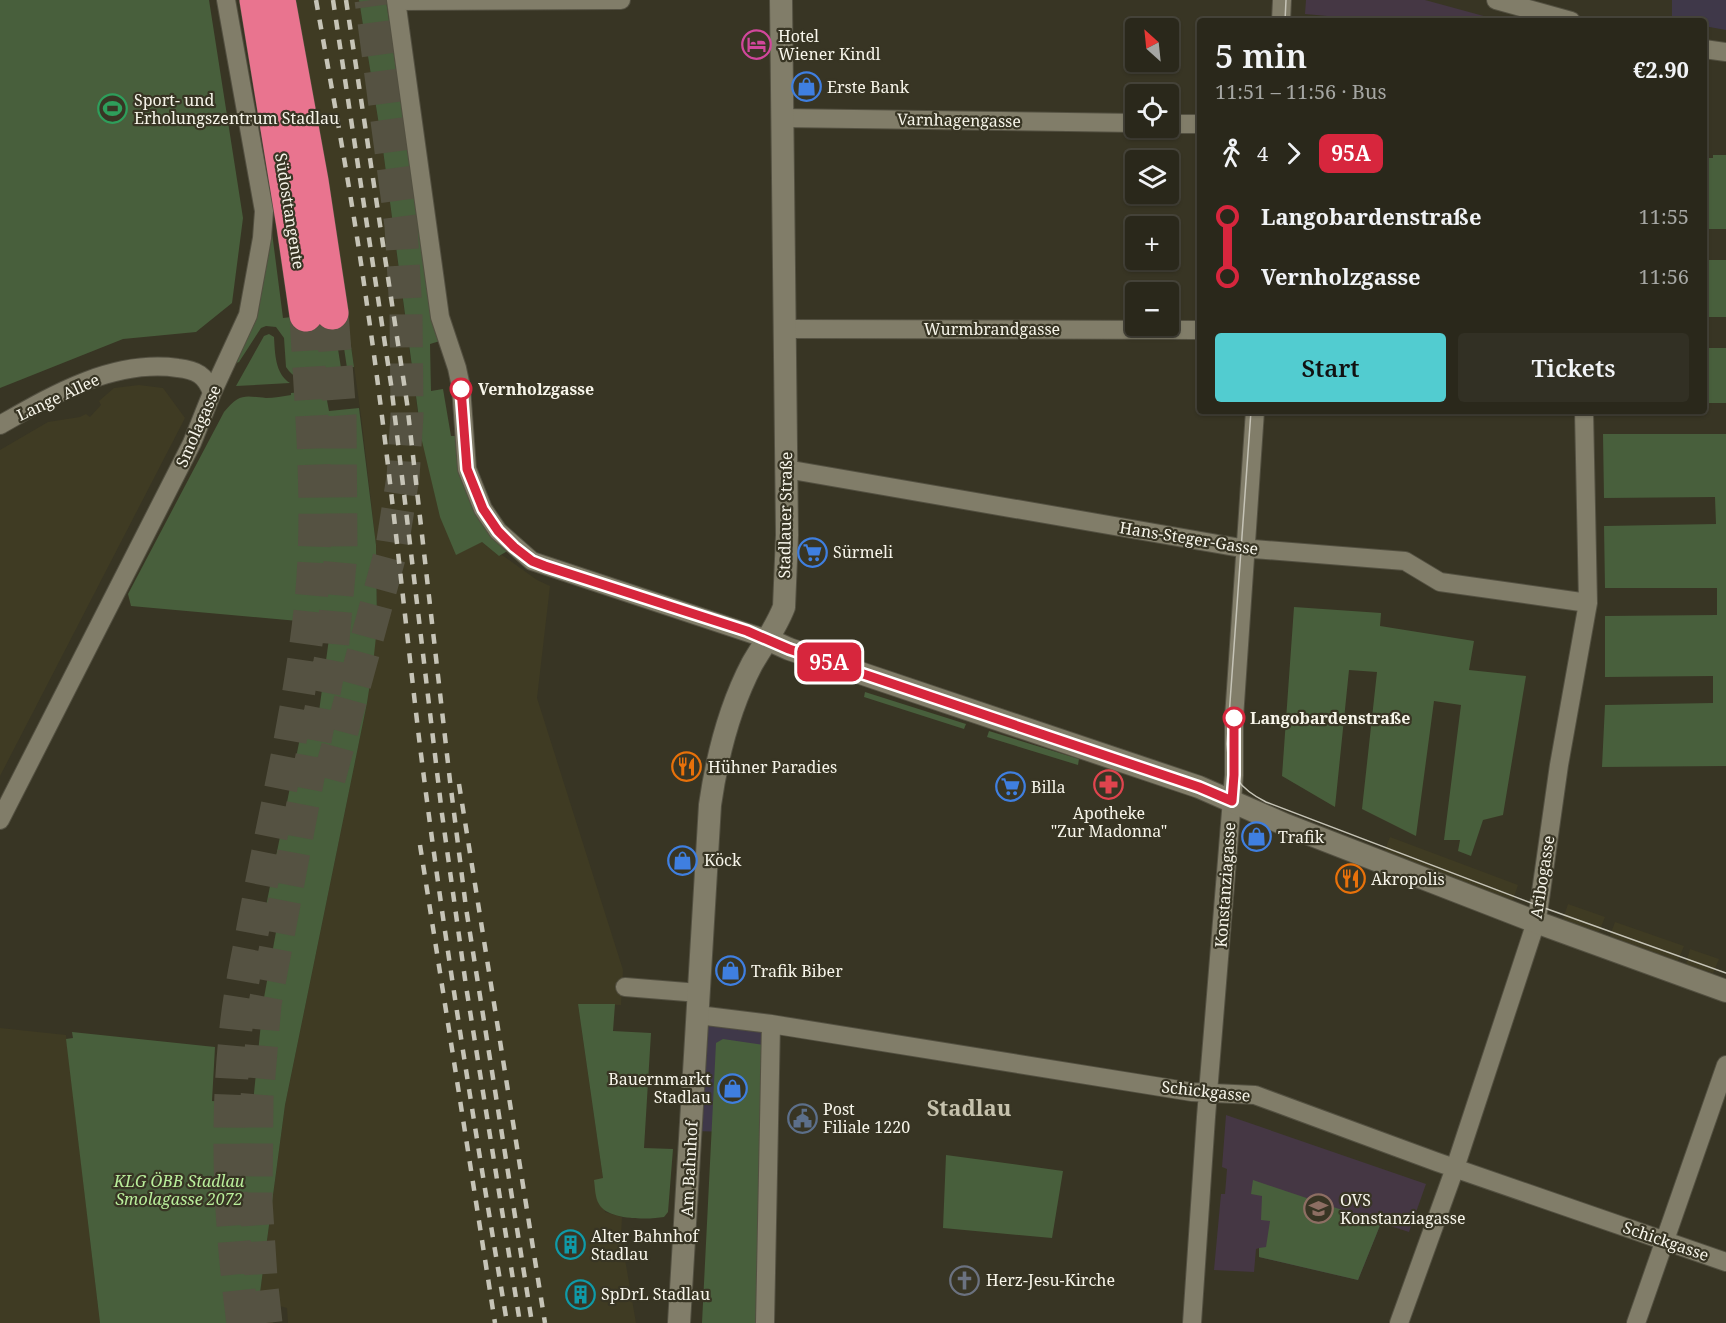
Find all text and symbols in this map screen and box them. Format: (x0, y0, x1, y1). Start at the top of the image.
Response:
north arrow (1125, 18, 1179, 72)
map controls (1125, 18, 1179, 336)
place label: Hotel Wiener Kindl (778, 25, 880, 65)
hotel icon: Hotel Wiener Kindl (741, 29, 773, 61)
text: 5 min (1215, 33, 1307, 78)
text: €2.90 (1633, 54, 1689, 84)
shop icon: Erste Bank (790, 71, 822, 103)
place label: Erste Bank (827, 76, 910, 98)
text: 11:51 – 11:56 · Bus (1215, 78, 1386, 105)
button: locate (1125, 84, 1179, 138)
place label: Sport- und Erholungszentrum Stadlau (134, 89, 339, 129)
sports icon: Sport- und Erholungszentrum Stadlau (97, 93, 129, 125)
street label: Varnhagengasse (897, 108, 1021, 132)
icon: walk (1215, 137, 1248, 170)
icon: forward (1277, 137, 1310, 170)
text: 95A (1331, 139, 1371, 167)
text: 4 (1257, 140, 1268, 167)
button: layers (1125, 150, 1179, 204)
street label: Südosttangente (270, 151, 310, 271)
text: Langobardenstraße (1261, 201, 1482, 231)
text: 11:55 (1639, 203, 1689, 230)
button: + (1125, 216, 1179, 270)
text: Vernholzgasse (1261, 261, 1421, 291)
text: 11:56 (1639, 263, 1689, 290)
button: − (1125, 282, 1179, 336)
street label: Wurmbrandgasse (924, 318, 1060, 340)
button: Start (1215, 333, 1446, 402)
button: Tickets (1458, 333, 1689, 402)
street label: Lange Allee (13, 368, 103, 426)
marker: Vernholzgasse (450, 378, 472, 400)
place label: Vernholzgasse (478, 378, 594, 400)
street label: Smolagasse (170, 381, 226, 471)
street label: Stadlauer Straße (773, 451, 797, 579)
street label: Hans-Steger-Gasse (1118, 516, 1260, 560)
supermarket icon: Sürmeli (796, 536, 828, 568)
place label: Sürmeli (833, 541, 893, 563)
line badge: 95A (794, 642, 864, 682)
text: 95A (809, 648, 849, 676)
marker: Langobardenstraße (1223, 707, 1245, 729)
place label: Langobardenstraße (1250, 707, 1410, 729)
restaurant icon: Hühner Paradies (671, 751, 703, 783)
place label: Hühner Paradies (708, 756, 837, 778)
pharmacy icon: Apotheke "Zur Madonna" (1093, 769, 1125, 801)
supermarket icon: Billa (994, 771, 1026, 803)
place label: Billa (1031, 776, 1066, 798)
place label: Apotheke "Zur Madonna" (1051, 802, 1167, 842)
shop icon: Trafik (1241, 821, 1273, 853)
street label: Konstanziagasse (1210, 822, 1240, 948)
place label: Trafik (1278, 826, 1325, 848)
street label: Aribogasse (1525, 834, 1559, 920)
shop icon: Köck (667, 844, 699, 876)
place label: Köck (704, 849, 742, 871)
restaurant icon: Akropolis (1334, 863, 1366, 895)
place label: Akropolis (1371, 868, 1445, 890)
shop icon: Trafik Biber (714, 955, 746, 987)
place label: Trafik Biber (751, 960, 843, 982)
place label: Bauernmarkt Stadlau (608, 1068, 711, 1108)
shop icon: Bauernmarkt Stadlau (716, 1072, 748, 1104)
street label: Schickgasse (1160, 1075, 1252, 1107)
district label: Stadlau (927, 1092, 1012, 1122)
place label: Post Filiale 1220 (823, 1098, 910, 1138)
public building icon: Post Filiale 1220 (786, 1102, 818, 1134)
street label: Am Bahnhof (676, 1118, 703, 1217)
park label: KLG ÖBB Stadlau Smolagasse 2072 (113, 1170, 245, 1210)
place label: OVS Konstanziagasse (1340, 1189, 1466, 1229)
school or university icon: OVS Konstanziagasse (1303, 1193, 1335, 1225)
street label: Schickgasse (1620, 1216, 1712, 1266)
place label: Alter Bahnhof Stadlau (591, 1225, 700, 1265)
building icon: Alter Bahnhof Stadlau (554, 1229, 586, 1261)
church icon: Herz-Jesu-Kirche (949, 1264, 981, 1296)
place label: Herz-Jesu-Kirche (986, 1269, 1115, 1291)
building icon: SpDrL Stadlau (564, 1278, 596, 1310)
place label: SpDrL Stadlau (601, 1283, 710, 1305)

